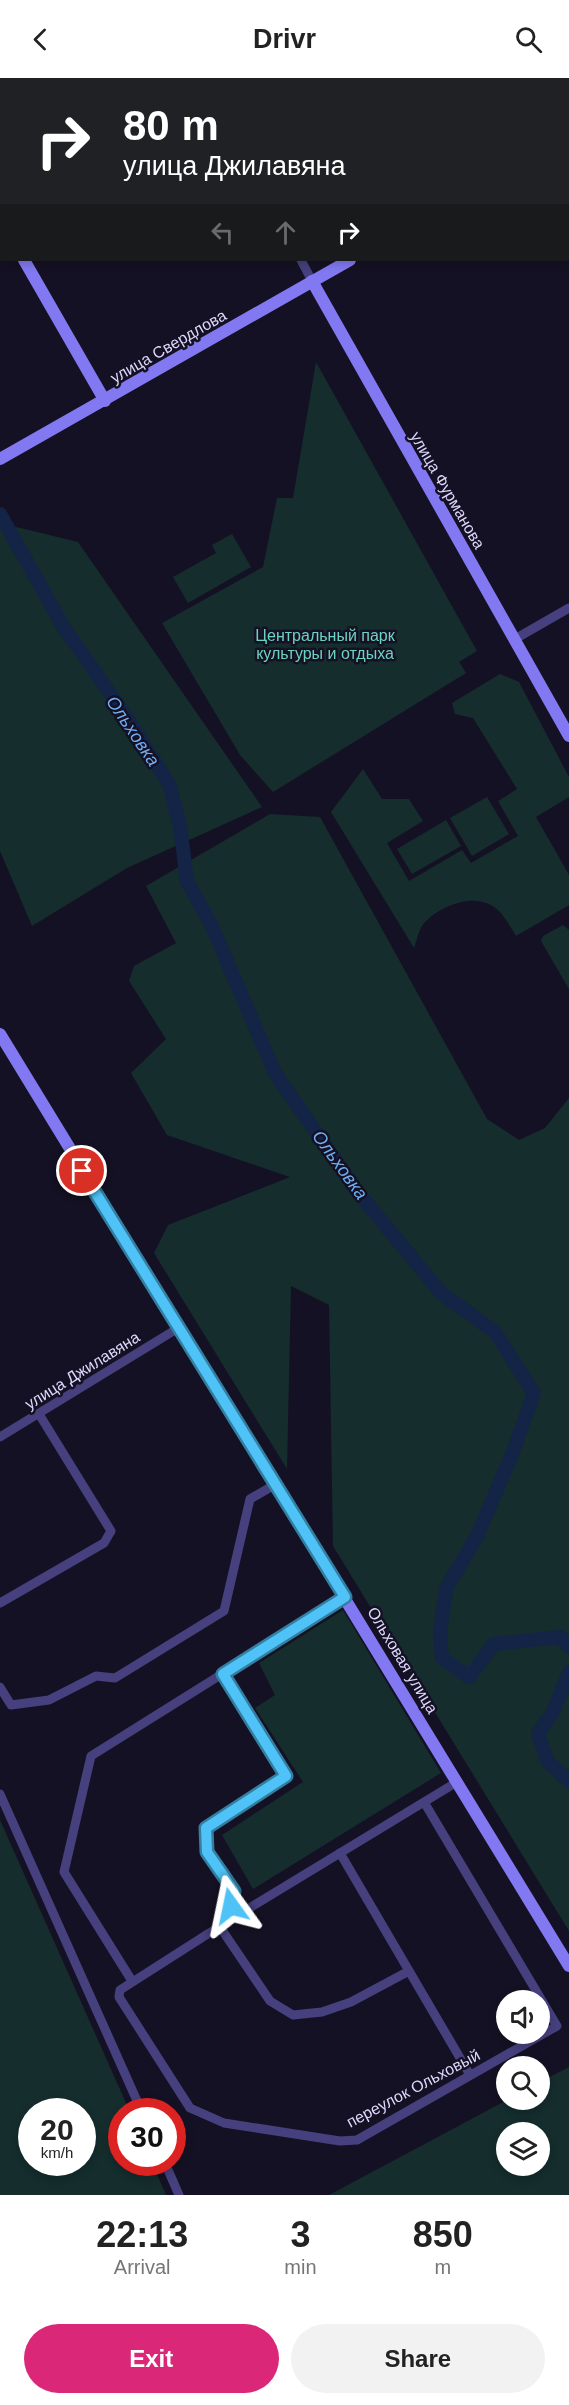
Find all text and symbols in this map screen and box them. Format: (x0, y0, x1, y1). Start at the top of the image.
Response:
icon: back (24, 23, 57, 56)
icon: search (512, 23, 545, 56)
text: Drivr (253, 24, 316, 54)
icon: right (24, 102, 102, 180)
text: 80 m (123, 102, 219, 149)
text: улица Джилавяна (123, 151, 346, 181)
icon: left (206, 216, 239, 249)
icon: ahead (269, 216, 302, 249)
icon: right (332, 216, 365, 249)
street label: улица Свердлова (107, 306, 229, 386)
street label: улица Фурманова (407, 429, 488, 552)
park label: Центральный парк культуры и отдыха (255, 627, 396, 662)
water label: Ольховка (102, 692, 164, 770)
water label: Ольховка (308, 1127, 372, 1203)
pin (56, 1145, 107, 1196)
icon: arrive (65, 1154, 98, 1187)
street label: улица Джилавяна (22, 1328, 143, 1413)
street label: Ольховая улица (364, 1604, 441, 1717)
position arrow (199, 1874, 263, 1938)
map controls (496, 1990, 550, 2176)
button: sound (496, 1990, 550, 2044)
street label: переулок Ольховый (344, 2046, 483, 2131)
button: search (496, 2056, 550, 2110)
speed limit sign: 30 (108, 2098, 186, 2176)
text: 20 (40, 2113, 74, 2146)
button: layers (496, 2122, 550, 2176)
text: km/h (41, 2144, 73, 2161)
text: 22:13 (96, 2214, 188, 2255)
text: 3 (290, 2214, 310, 2255)
text: 850 (413, 2214, 473, 2255)
text: Arrival (114, 2256, 171, 2278)
text: min (284, 2256, 317, 2278)
text: m (434, 2256, 451, 2278)
button: Exit (24, 2324, 279, 2393)
button: Share (291, 2324, 545, 2393)

